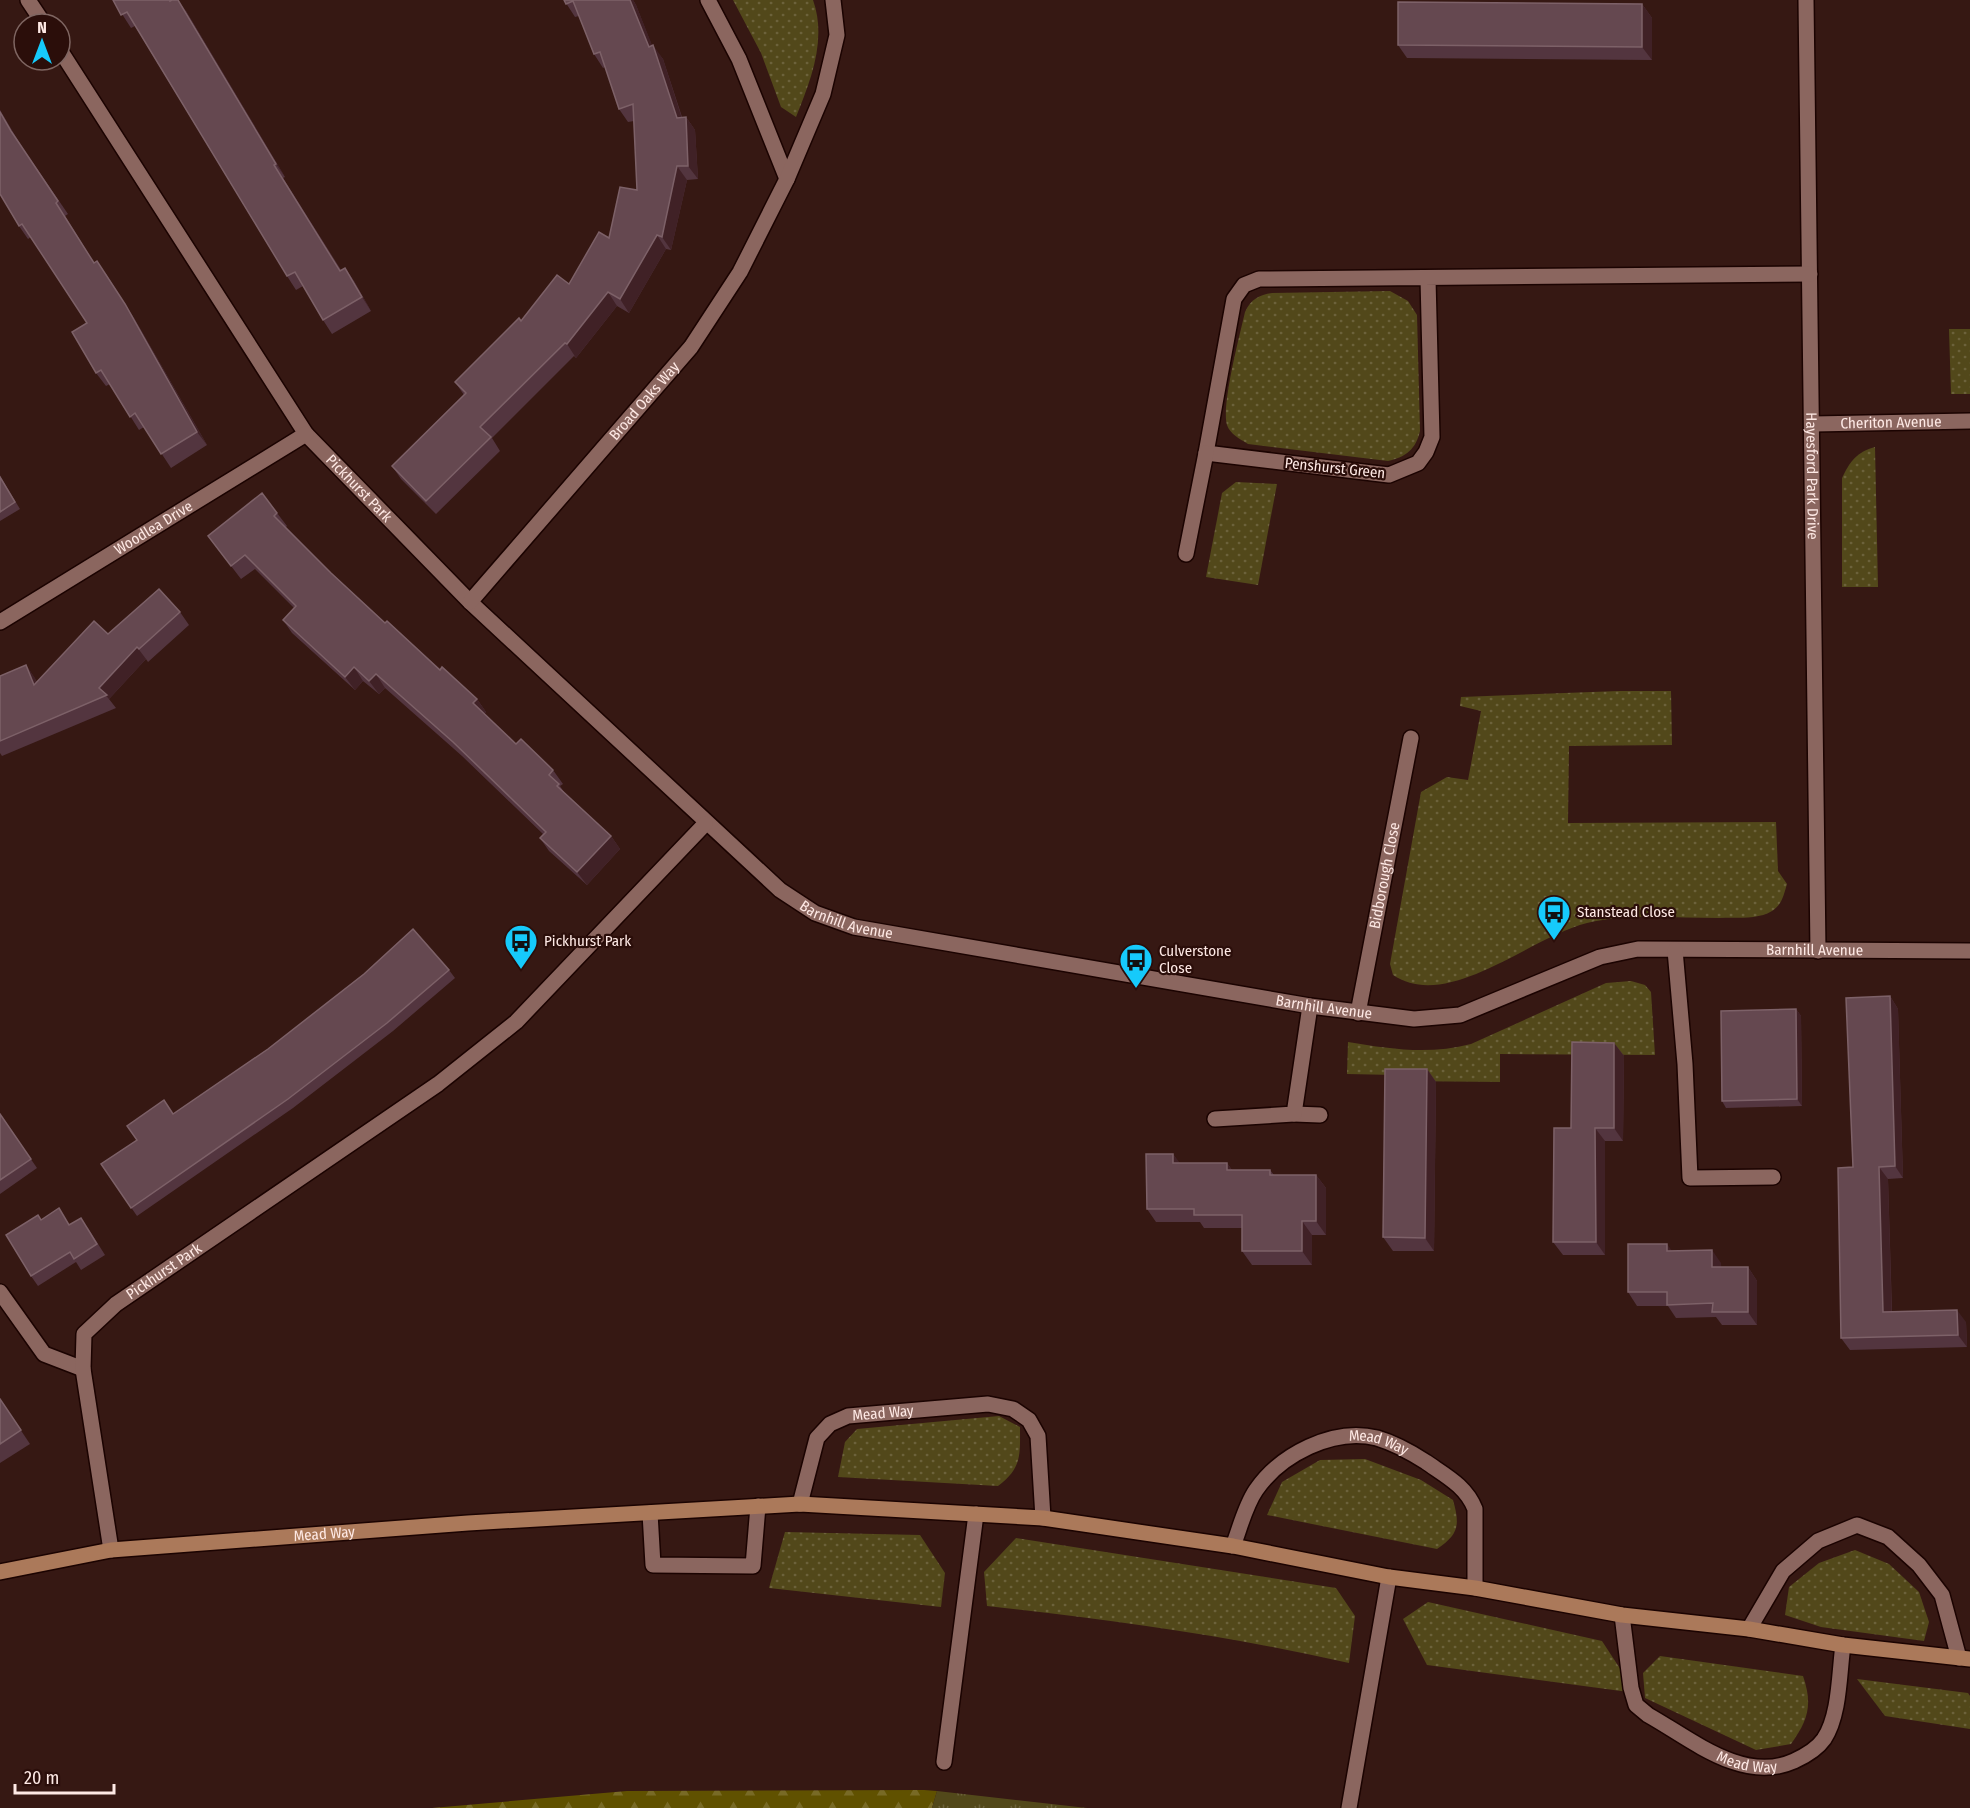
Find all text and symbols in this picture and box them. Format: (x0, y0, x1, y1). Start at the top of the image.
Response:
north arrow (12, 12, 72, 72)
text: N (37, 18, 47, 37)
street label: Broad Oaks Way (605, 358, 683, 444)
street label: Hayesford Park Drive (1802, 412, 1822, 540)
street label: Cheriton Avenue (1840, 413, 1942, 432)
street label: Pickhurst Park (322, 451, 396, 526)
street label: Penshurst Green (1284, 454, 1386, 482)
street label: Woodlea Drive (111, 497, 196, 559)
street label: Bidborough Close (1365, 821, 1404, 930)
bus stop icon: Stanstead Close (1536, 894, 1572, 941)
street label: Barnhill Avenue (796, 897, 894, 943)
place label: Stanstead Close (1577, 903, 1675, 921)
bus stop icon: Pickhurst Park (503, 923, 539, 970)
place label: Pickhurst Park (544, 932, 631, 950)
street label: Barnhill Avenue (1766, 941, 1863, 959)
bus stop icon: Culverstone Close (1118, 942, 1154, 989)
place label: Culverstone Close (1159, 942, 1231, 977)
street label: Barnhill Avenue (1274, 991, 1373, 1023)
street label: Pickhurst Park (123, 1239, 205, 1303)
street label: Mead Way (851, 1401, 915, 1425)
street label: Mead Way (1349, 1426, 1412, 1459)
street label: Mead Way (293, 1523, 356, 1545)
street label: Mead Way (1714, 1747, 1778, 1777)
scale bar (15, 1757, 114, 1795)
text: 20 m (24, 1767, 59, 1789)

